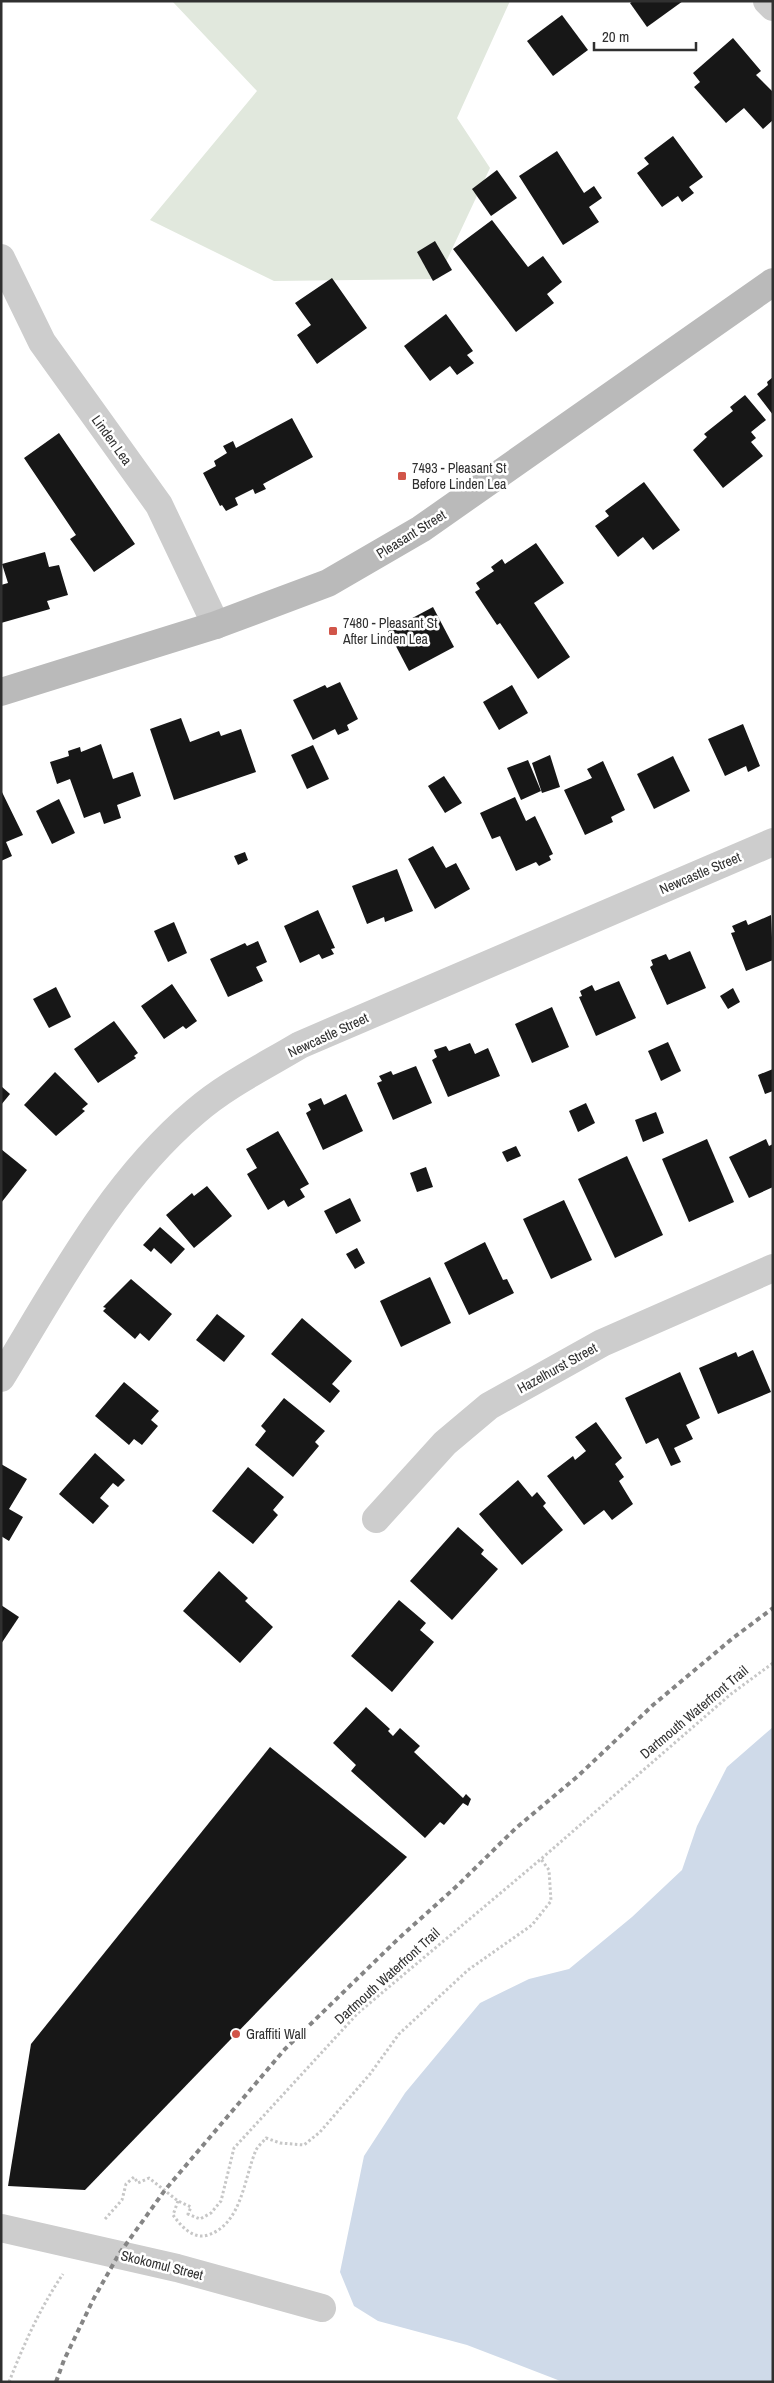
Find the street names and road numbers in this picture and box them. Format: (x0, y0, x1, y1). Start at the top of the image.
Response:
street label: Linden Lea (88, 411, 137, 469)
street label: Pleasant Street (373, 506, 449, 562)
street label: Newcastle Street (657, 848, 743, 898)
street label: Newcastle Street (285, 1009, 371, 1061)
street label: Hazelhurst Street (514, 1339, 600, 1397)
street label: Dartmouth Waterfront Trail (636, 1662, 752, 1762)
street label: Dartmouth Waterfront Trail (331, 1924, 443, 2028)
street label: Skokomul Street (119, 2246, 205, 2284)

